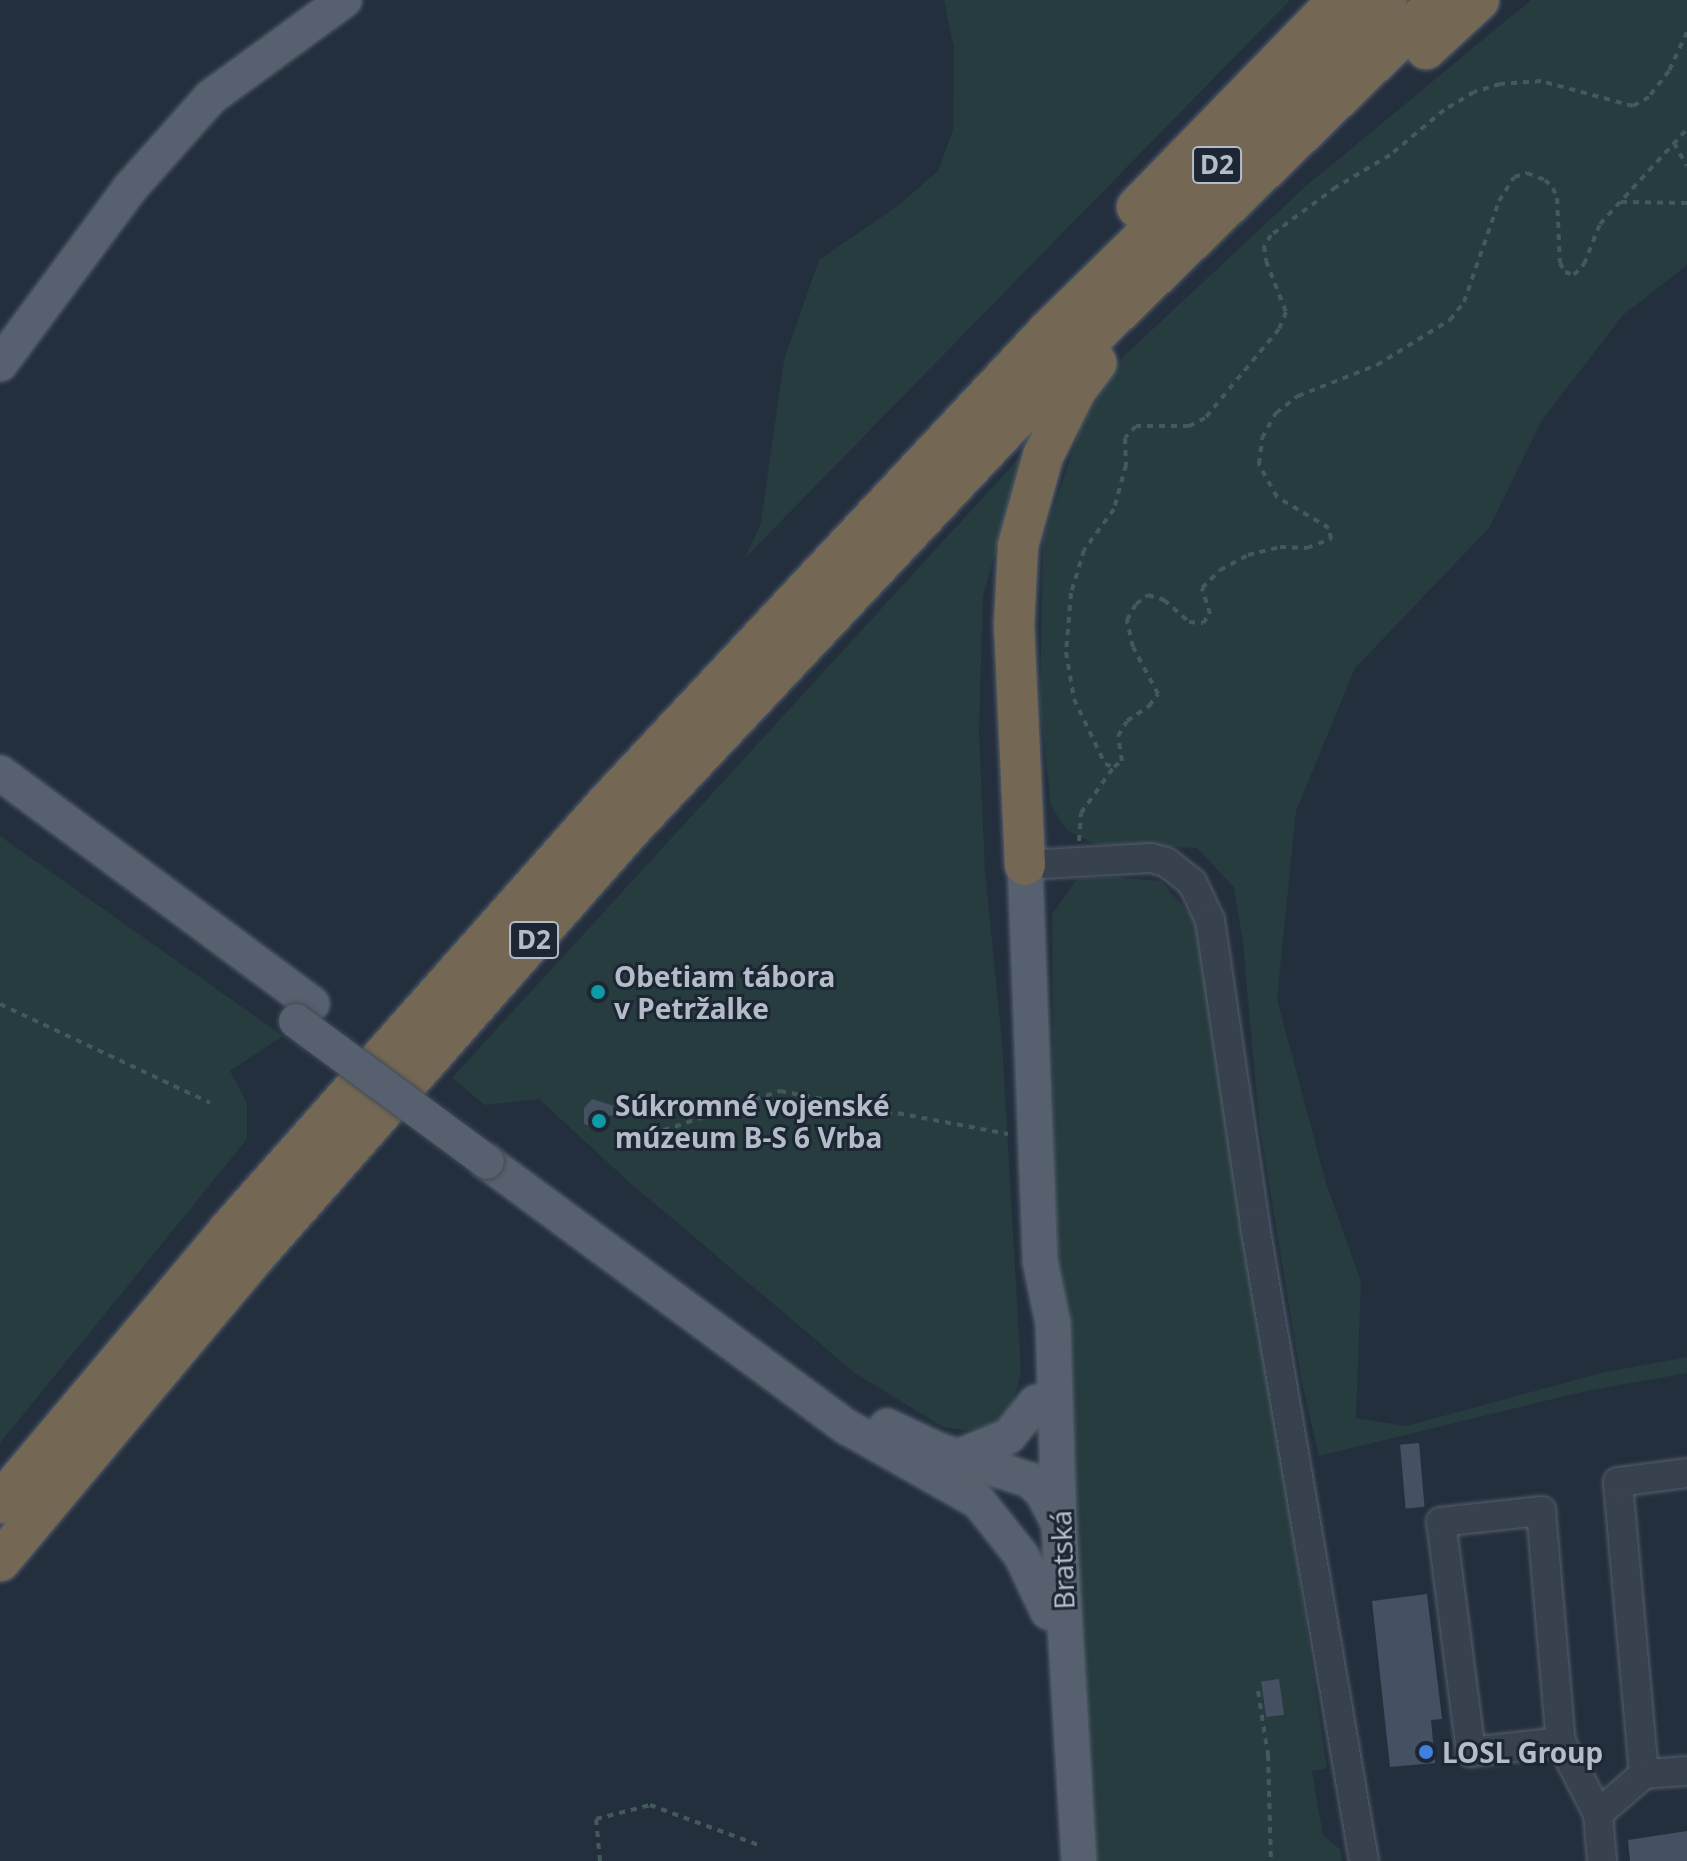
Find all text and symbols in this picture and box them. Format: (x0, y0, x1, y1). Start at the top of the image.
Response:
road number: D2 (1191, 143, 1243, 187)
road number: D2 (508, 918, 560, 962)
place label: Obetiam tábora v Petržalke (614, 959, 835, 1025)
marker: Obetiam tábora v Petržalke (589, 983, 607, 1001)
place label: Súkromné vojenské múzeum B-S 6 Vrba (615, 1088, 890, 1154)
marker: Súkromné vojenské múzeum B-S 6 Vrba (590, 1112, 608, 1130)
street label: Bratská (1043, 1510, 1081, 1610)
place label: LOSL Group (1442, 1735, 1603, 1769)
marker: LOSL Group (1417, 1743, 1435, 1761)

